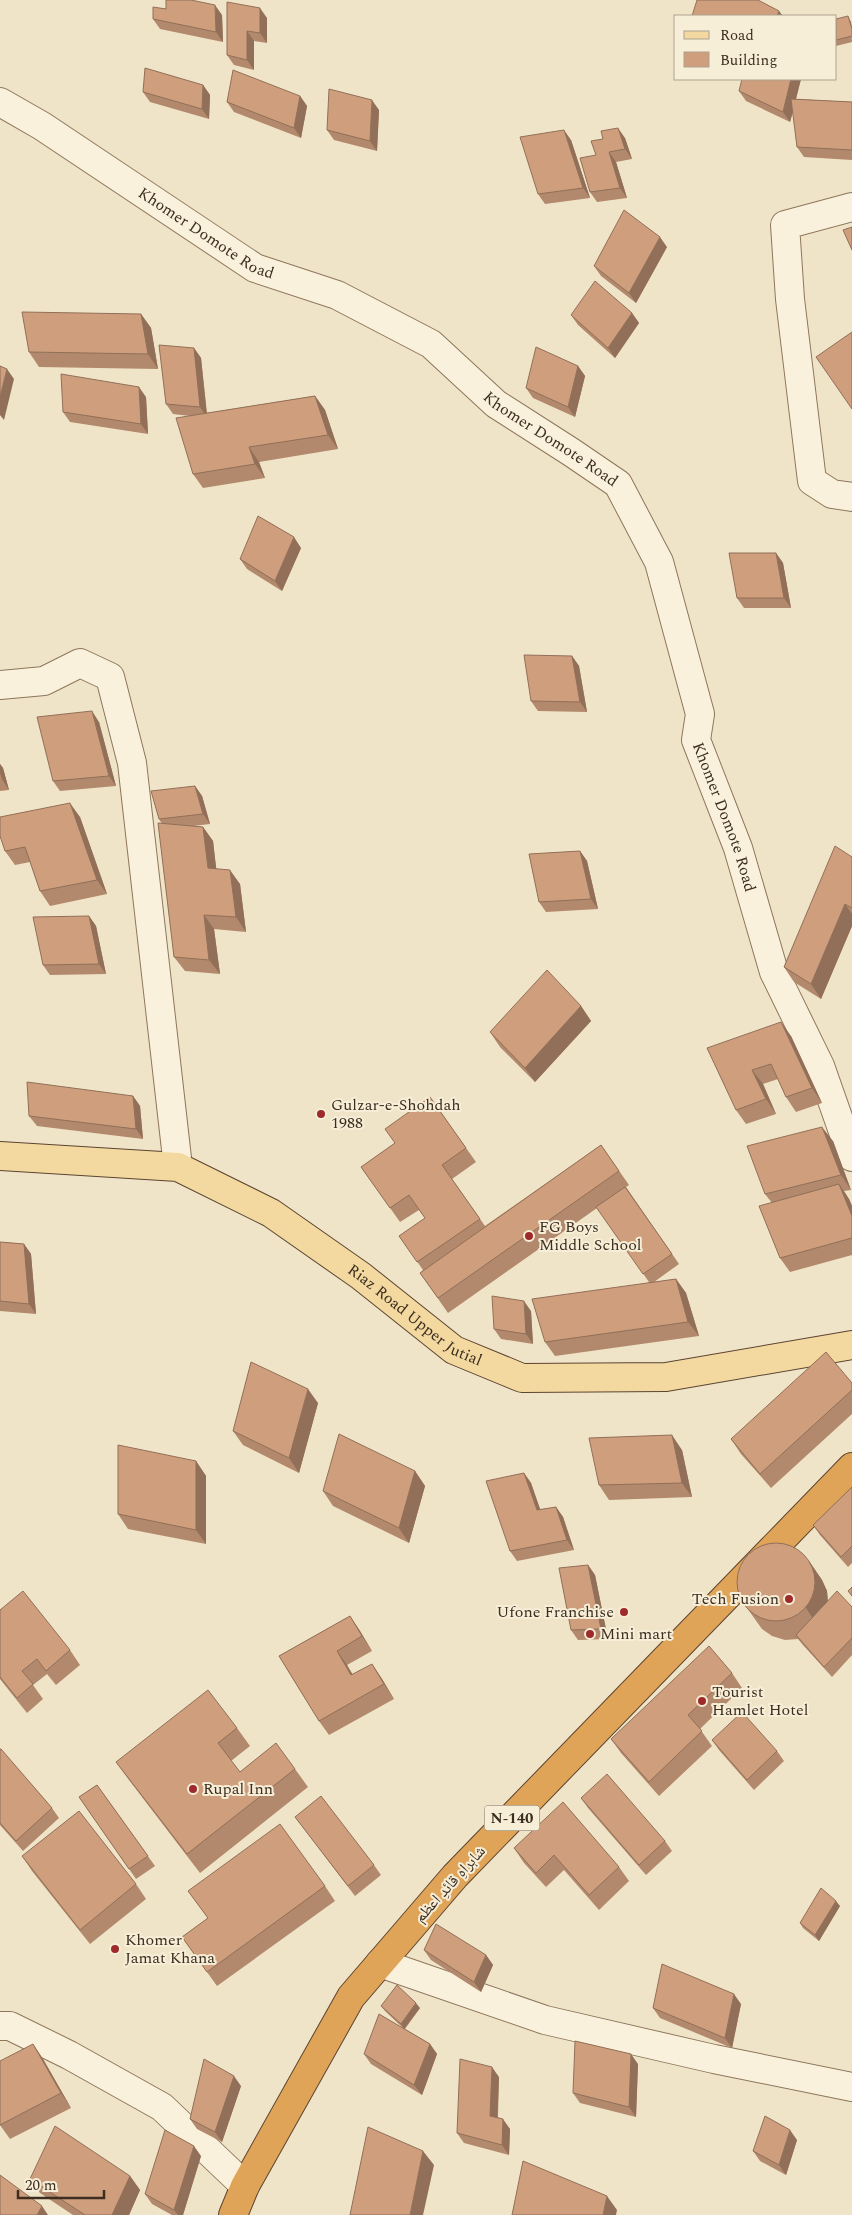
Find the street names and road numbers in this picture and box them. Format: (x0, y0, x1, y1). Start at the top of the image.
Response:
street label: Khomer Domote Road (133, 181, 277, 286)
street label: Khomer Domote Road (477, 386, 623, 493)
street label: Khomer Domote Road (686, 739, 762, 895)
street label: Riaz Road Upper Jutial (343, 1258, 486, 1372)
road number: N-140 (484, 1806, 540, 1830)
street label: شاہراہِ قائدِ اعظم (409, 1840, 491, 1928)

